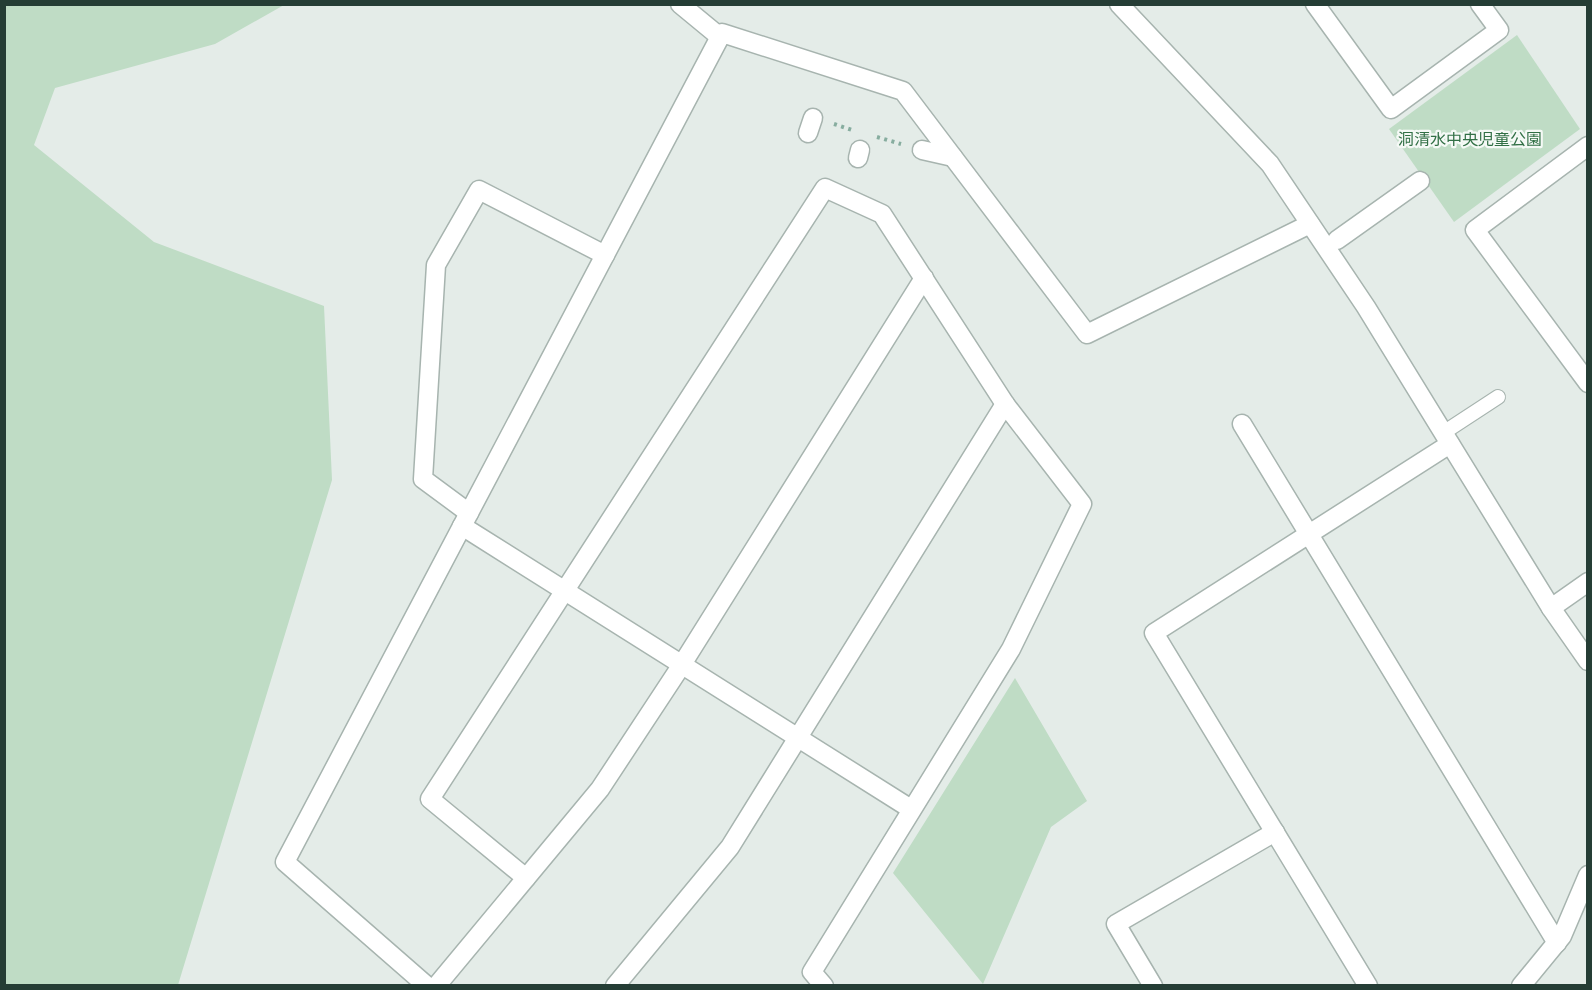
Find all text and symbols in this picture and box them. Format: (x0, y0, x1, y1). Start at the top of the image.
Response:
park label: 洞清水中央児童公園 (1398, 130, 1542, 148)

